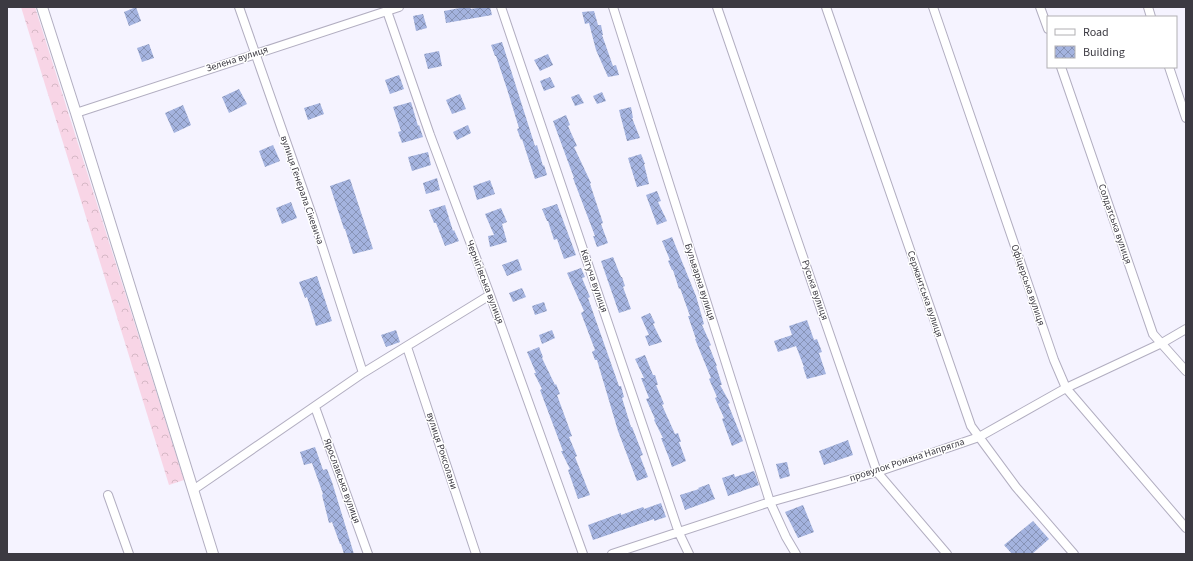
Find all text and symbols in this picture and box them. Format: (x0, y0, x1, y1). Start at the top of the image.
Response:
legend (1047, 16, 1177, 68)
text: Road (1083, 24, 1109, 41)
street label: Зелена вулиця (204, 42, 270, 76)
text: Building (1083, 44, 1125, 61)
street label: вулиця Генерала Сікевича (277, 134, 327, 246)
street label: Солдатська вулиця (1095, 182, 1135, 266)
street label: Чернігівська вулиця (463, 238, 507, 326)
street label: Бульварна вулиця (681, 242, 719, 322)
street label: Офіцерська вулиця (1008, 242, 1048, 328)
street label: Квітуча вулиця (577, 247, 611, 315)
street label: Сержантська вулиця (904, 249, 946, 339)
street label: Руська вулиця (798, 258, 832, 322)
street label: вулиця Роксолани (423, 411, 461, 491)
street label: провулок Романа Напрягла (848, 435, 966, 485)
street label: Ярославська вулиця (320, 437, 364, 525)

